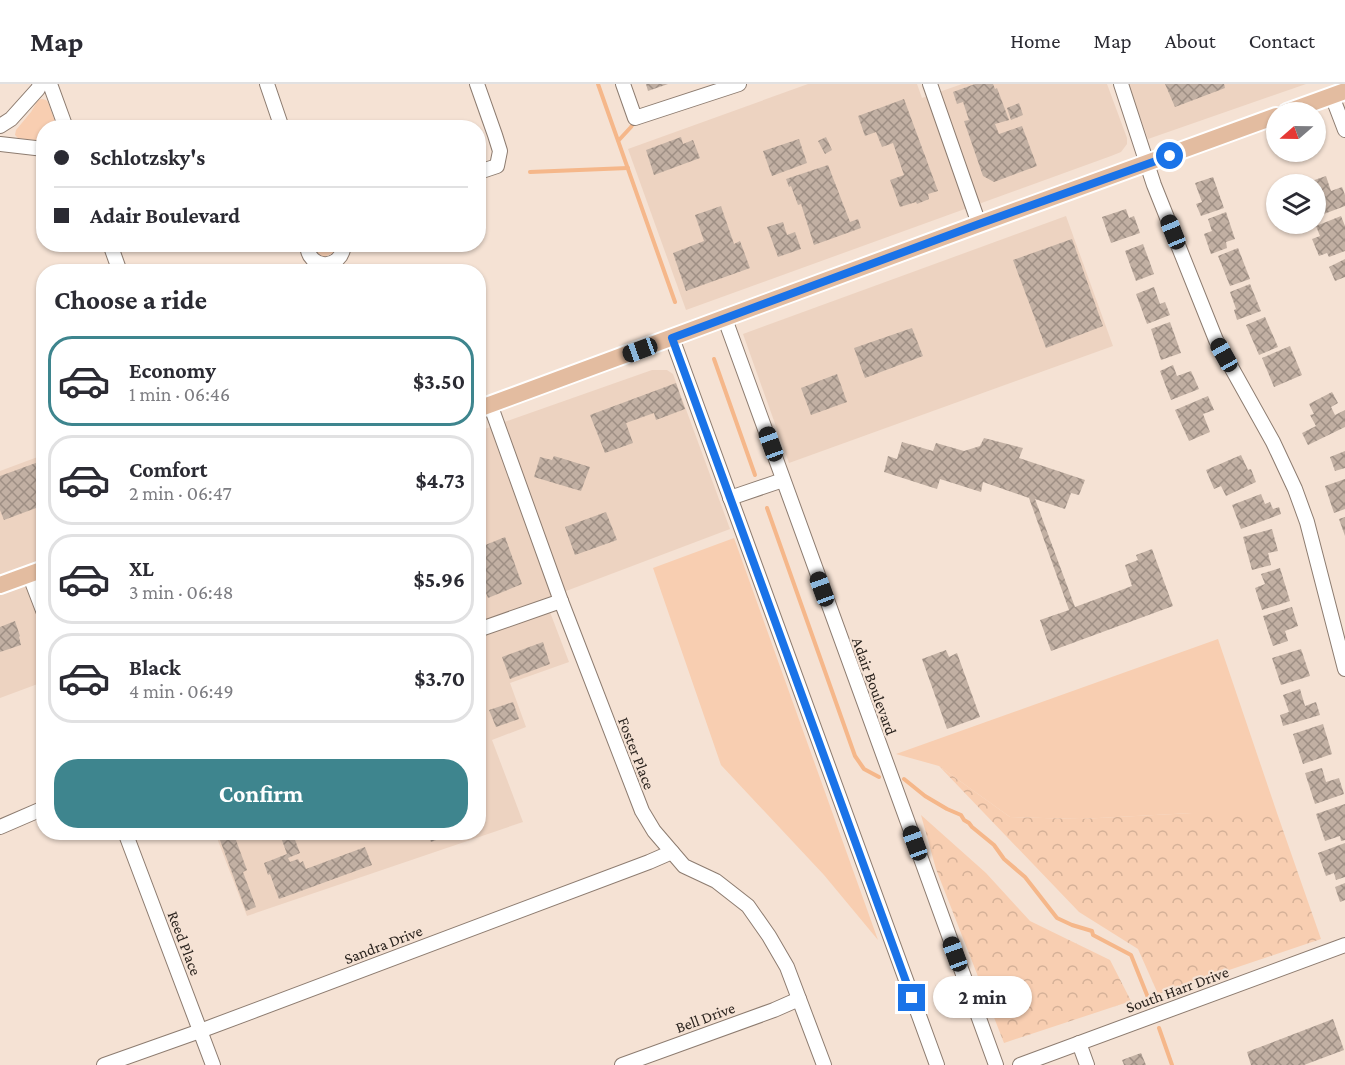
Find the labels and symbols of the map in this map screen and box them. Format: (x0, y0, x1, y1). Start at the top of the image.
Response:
north arrow (1266, 102, 1326, 162)
route start (1156, 142, 1183, 169)
car (1158, 212, 1188, 252)
car (620, 335, 660, 365)
car (1207, 335, 1241, 375)
car (756, 424, 786, 464)
car (807, 569, 837, 609)
street label: Adair Boulevard (849, 635, 900, 738)
street label: Foster Place (615, 715, 658, 792)
car (900, 823, 930, 863)
street label: Reed Place (165, 909, 205, 978)
street label: Sandra Drive (342, 922, 425, 967)
car (940, 934, 970, 974)
street label: South Harr Drive (1124, 963, 1231, 1016)
callout: 2 min (933, 977, 1032, 1019)
route end (898, 984, 925, 1011)
street label: Bell Drive (673, 999, 737, 1036)

